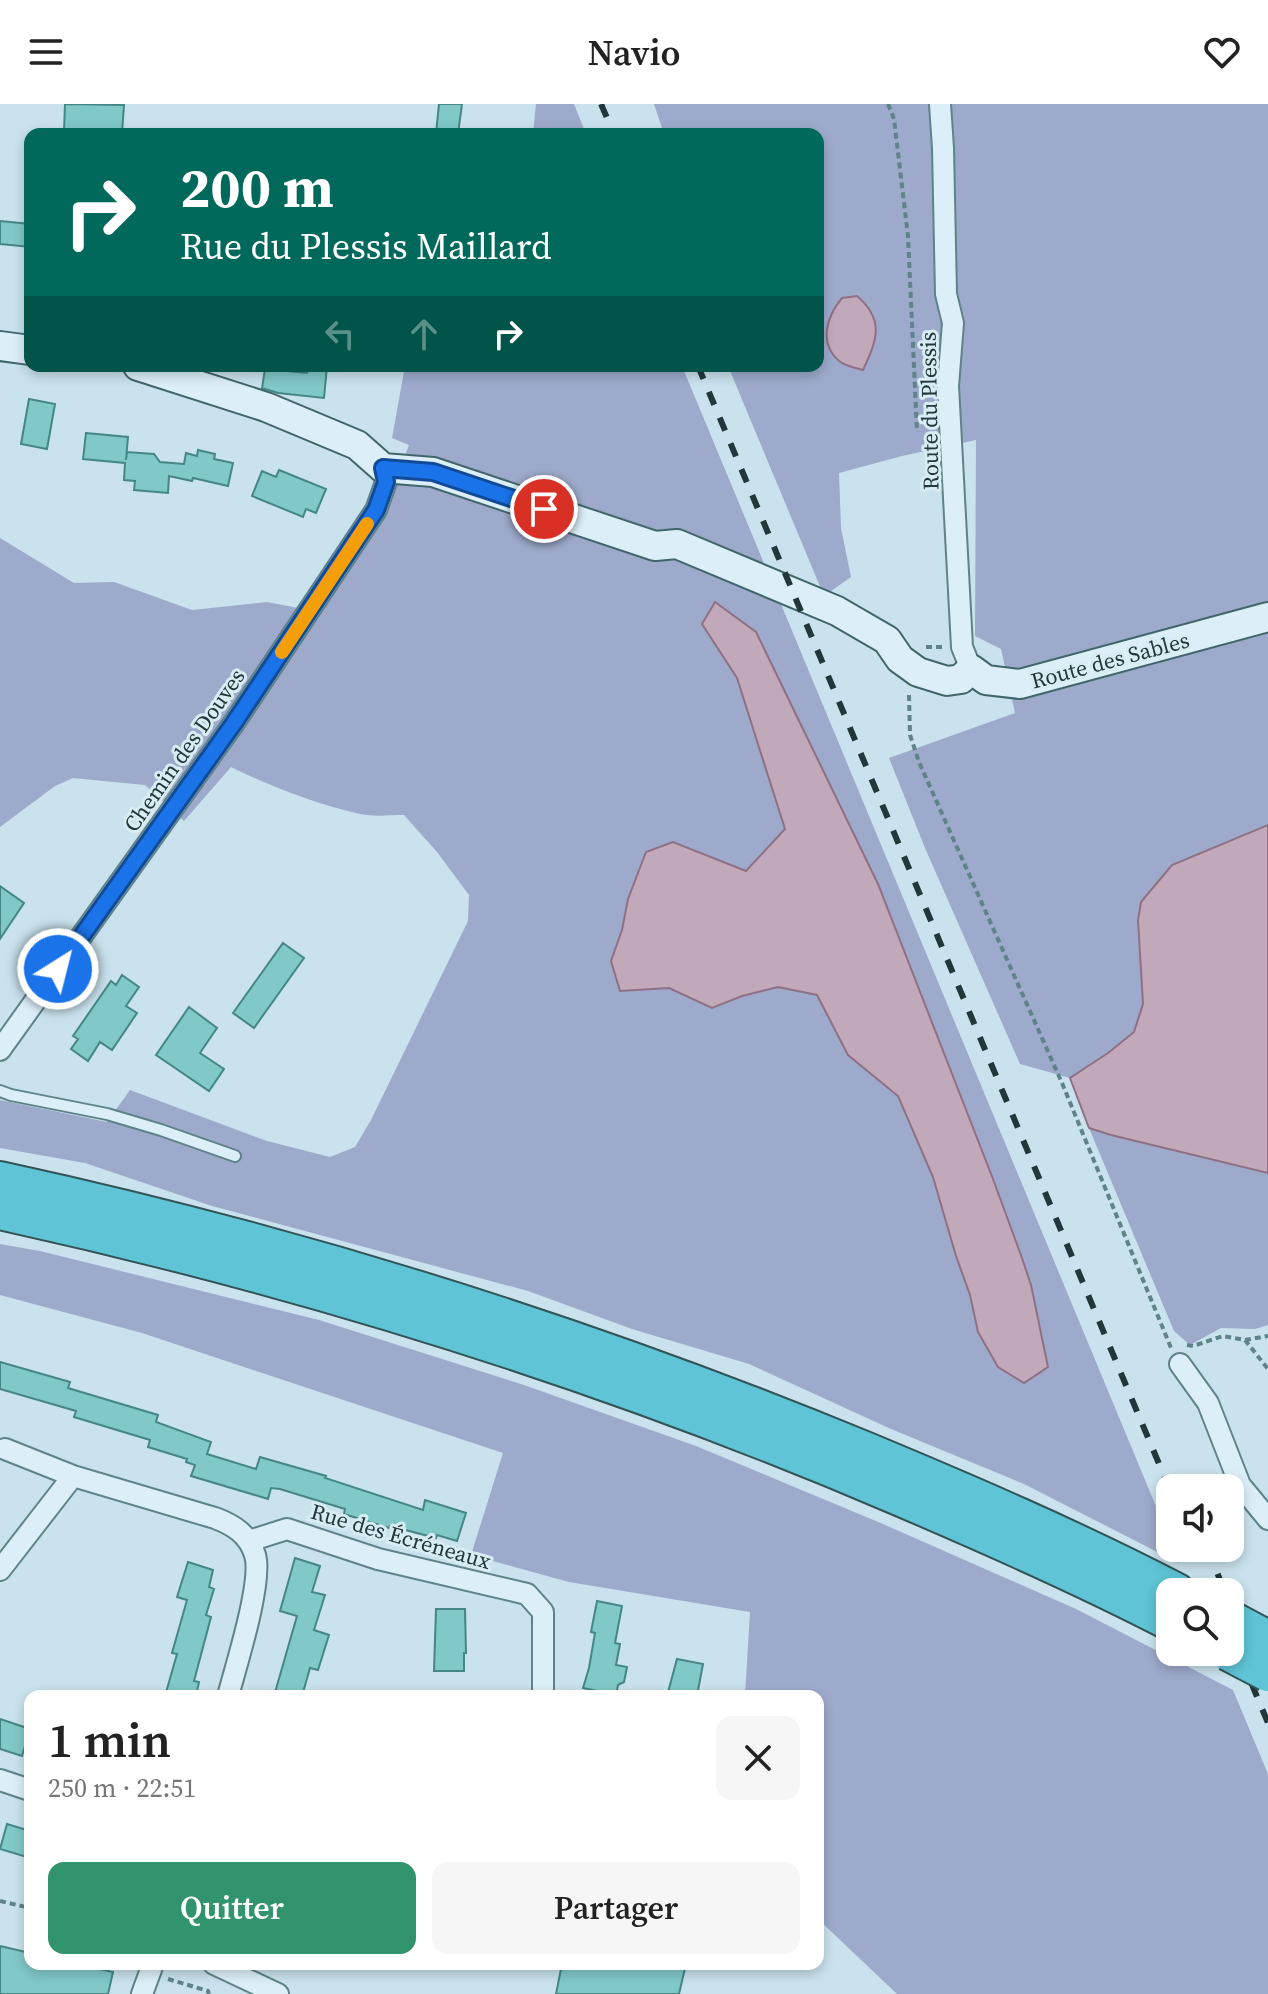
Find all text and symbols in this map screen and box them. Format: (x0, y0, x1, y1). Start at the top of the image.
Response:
text: Navio (587, 28, 681, 77)
icon: menu (24, 30, 68, 74)
icon: heart (1200, 30, 1244, 74)
text: 200 m (180, 149, 334, 226)
icon: right (48, 160, 152, 264)
text: Rue du Plessis Maillard (180, 222, 551, 271)
icon: left (318, 312, 362, 356)
icon: ahead (402, 312, 446, 356)
icon: right (486, 312, 530, 356)
street label: Route du Plessis (913, 332, 945, 490)
pin (510, 475, 578, 543)
icon: arrive (522, 487, 566, 531)
street label: Route des Sables (1027, 624, 1193, 696)
street label: Chemin des Douves (116, 662, 252, 838)
position arrow (16, 927, 100, 1011)
map controls (1156, 1474, 1244, 1666)
button: sound (1156, 1474, 1244, 1562)
street label: Rue des Écréneaux (308, 1496, 495, 1576)
button: search (1156, 1578, 1244, 1666)
text: 1 min (48, 1707, 171, 1773)
button: close (716, 1716, 800, 1800)
text: 250 m · 22:51 (48, 1770, 196, 1806)
button: Quitter (48, 1862, 416, 1954)
button: Partager (432, 1862, 800, 1954)

